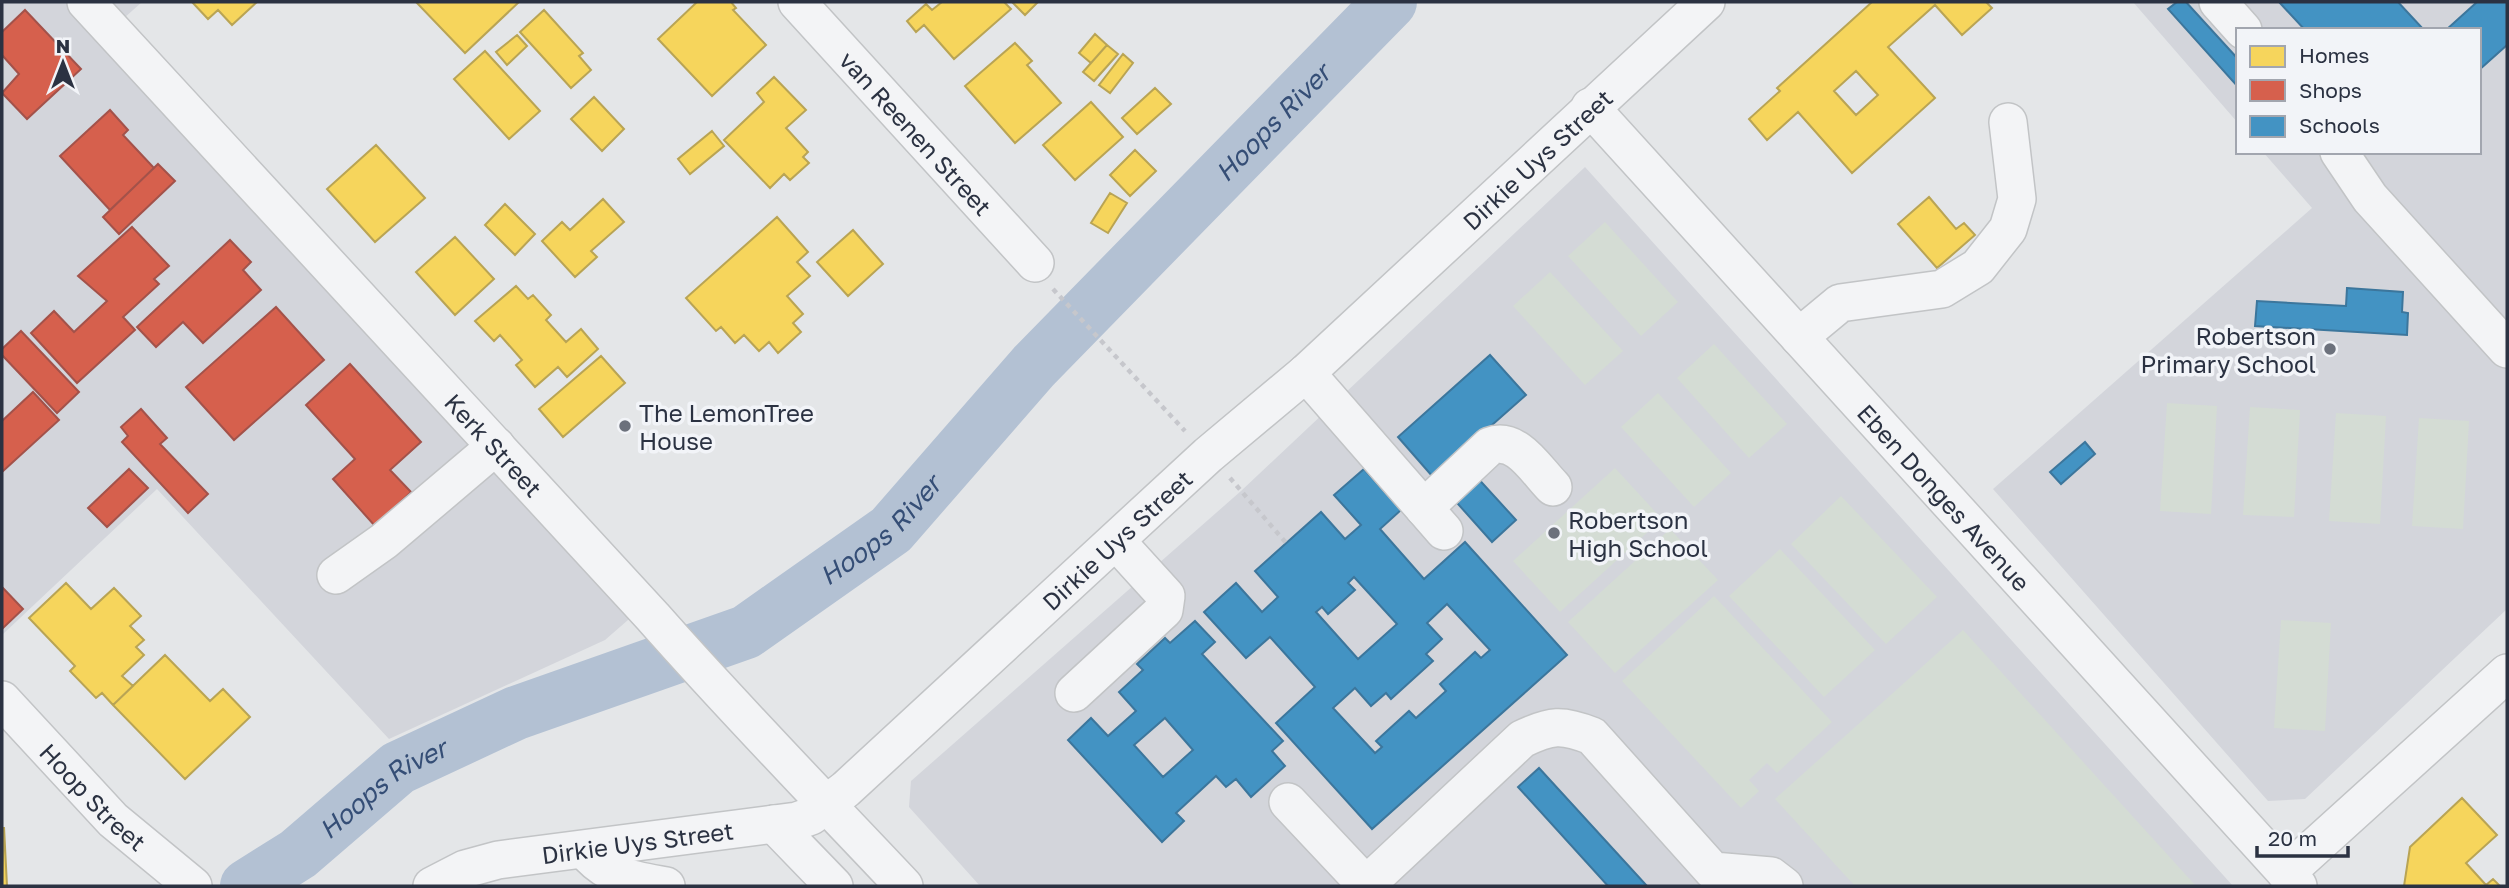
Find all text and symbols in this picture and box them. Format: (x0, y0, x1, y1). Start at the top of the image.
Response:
north arrow (28, 28, 98, 98)
legend (2236, 28, 2481, 154)
text: N (56, 34, 70, 57)
text: Homes (2299, 42, 2369, 68)
street label: van Reenen Street (834, 45, 998, 221)
water label: Hoops River (1208, 55, 1339, 187)
text: Shops (2299, 77, 2362, 103)
street label: Dirkie Uys Street (1456, 83, 1618, 235)
text: Schools (2299, 112, 2380, 138)
place label: Robertson Primary School (2140, 321, 2316, 378)
marker: Robertson Primary School (2322, 341, 2338, 357)
street label: Kerk Street (439, 387, 549, 502)
place label: The LemonTree House (639, 398, 814, 455)
street label: Eben Donges Avenue (1852, 398, 2037, 596)
marker: The LemonTree House (617, 418, 633, 434)
street label: Dirkie Uys Street (1036, 463, 1197, 616)
water label: Hoops River (813, 466, 949, 591)
place label: Robertson High School (1568, 505, 1708, 562)
marker: Robertson High School (1546, 525, 1562, 541)
water label: Hoops River (312, 731, 455, 845)
street label: Hoop Street (35, 737, 152, 856)
scale bar (2257, 814, 2348, 858)
street label: Dirkie Uys Street (540, 815, 735, 869)
text: 20 m (2268, 825, 2317, 851)

